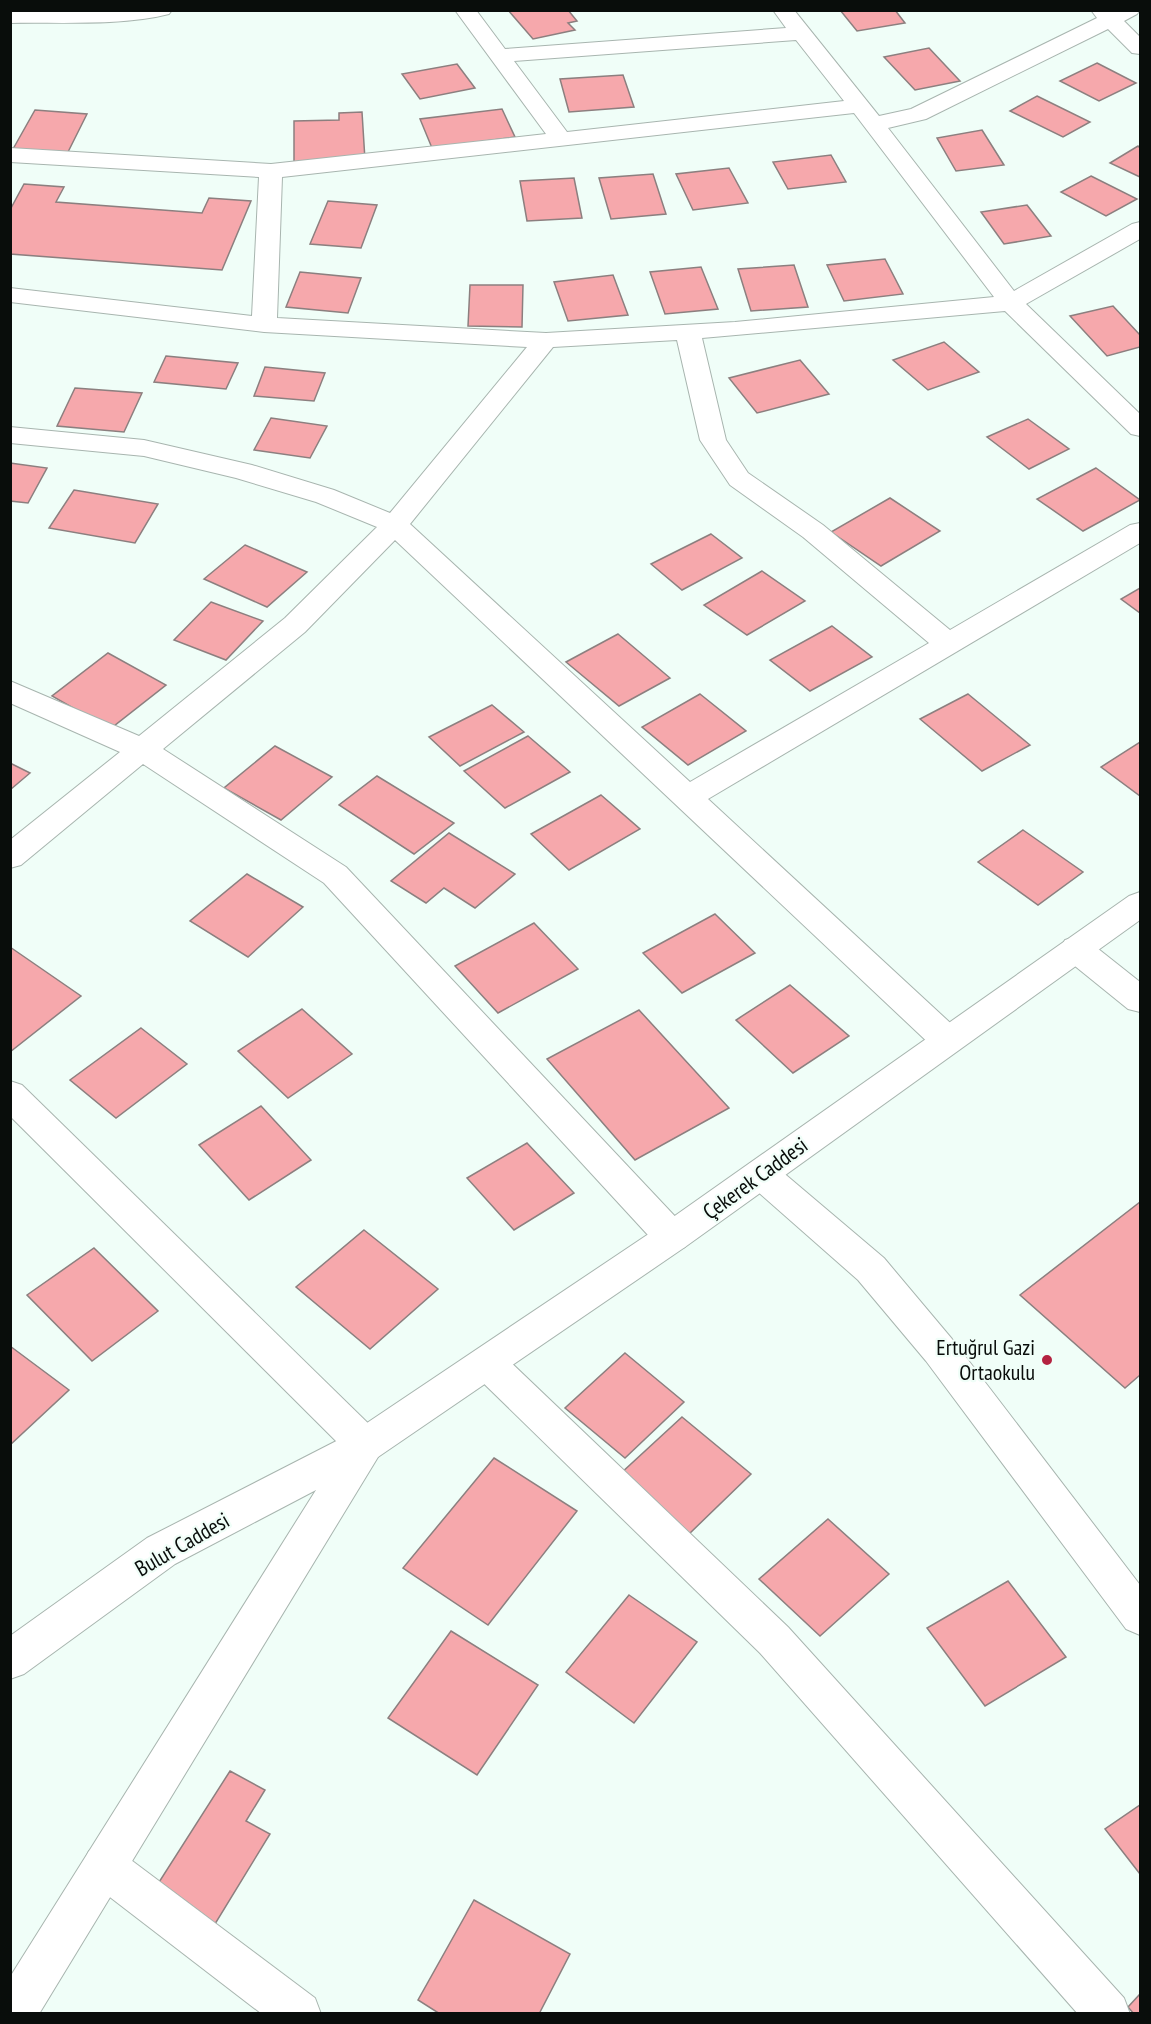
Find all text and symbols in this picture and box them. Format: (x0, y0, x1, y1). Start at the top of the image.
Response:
street label: Çekerek Caddesi (697, 1131, 813, 1225)
place label: Ertuğrul Gazi Ortaokulu (936, 1333, 1035, 1386)
marker: Ertuğrul Gazi Ortaokulu (1040, 1353, 1054, 1367)
street label: Bulut Caddesi (130, 1506, 234, 1582)

